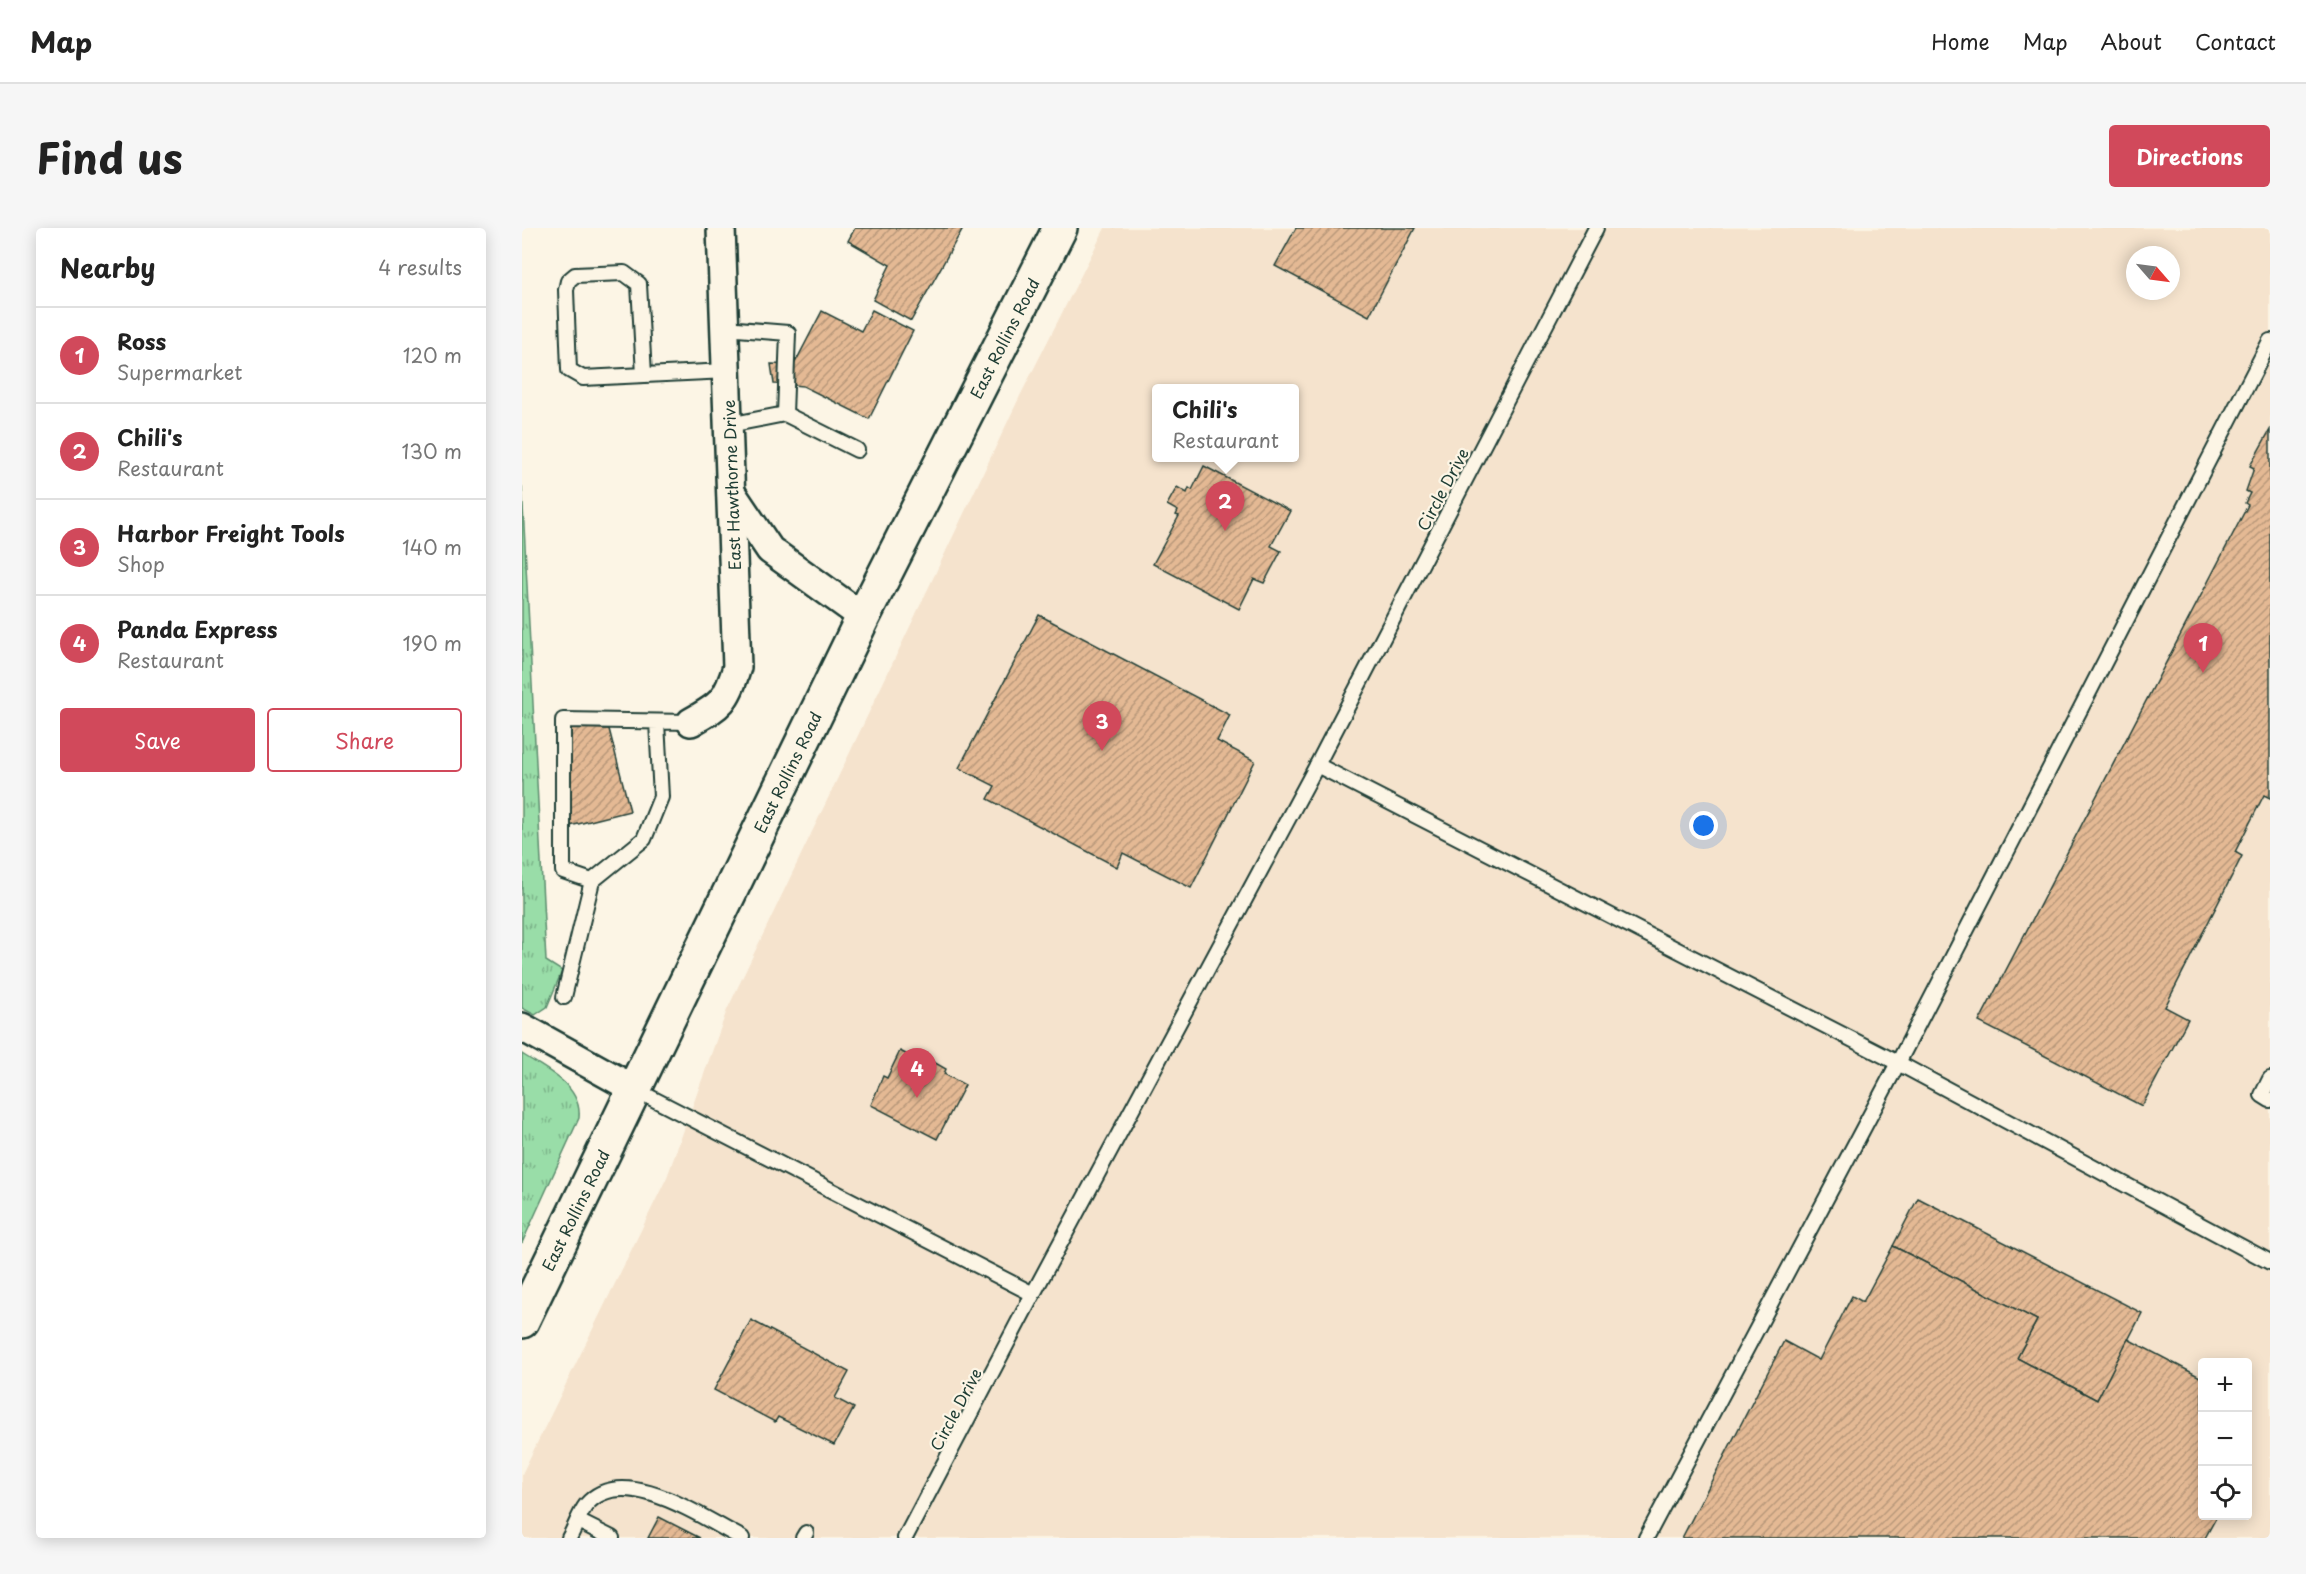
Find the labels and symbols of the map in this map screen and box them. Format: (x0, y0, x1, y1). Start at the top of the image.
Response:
north arrow (2126, 246, 2180, 300)
street label: East Rollins Road (963, 274, 1045, 402)
street label: East Hawthorne Drive (716, 399, 746, 571)
street label: Circle Drive (1410, 443, 1474, 535)
pin: 2 (1206, 482, 1244, 531)
pin: 1 (2184, 624, 2222, 673)
pin: 3 (1082, 702, 1122, 751)
street label: East Rollins Road (747, 707, 827, 837)
your location (1689, 811, 1718, 840)
pin: 4 (898, 1048, 936, 1098)
street label: East Rollins Road (535, 1145, 615, 1275)
street label: Circle Drive (923, 1363, 987, 1455)

